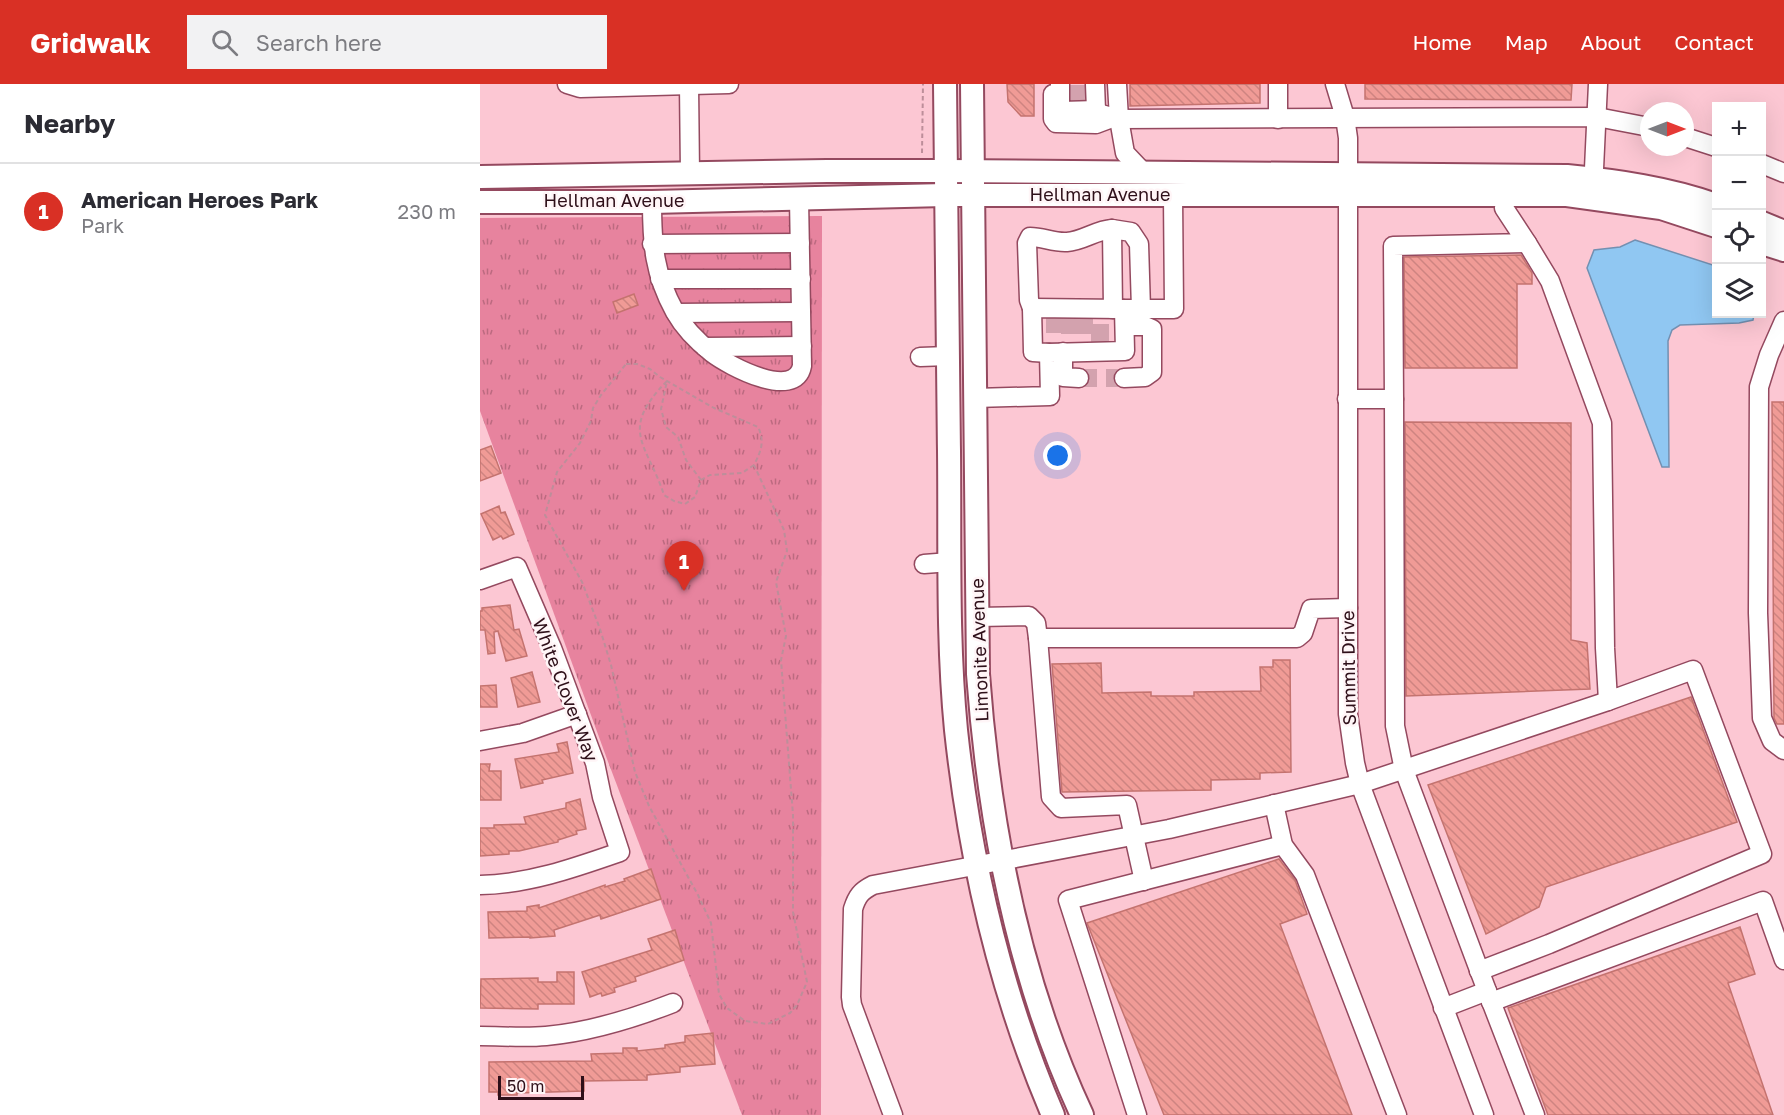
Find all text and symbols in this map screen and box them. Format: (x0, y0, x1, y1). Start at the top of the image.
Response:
search box (187, 15, 607, 69)
text: Gridwalk (30, 26, 151, 59)
icon: search (208, 26, 241, 59)
text: Search here (256, 29, 382, 56)
text: Home (1412, 29, 1472, 55)
text: Map (1505, 29, 1548, 55)
text: About (1581, 29, 1641, 55)
text: Contact (1674, 29, 1754, 55)
north arrow (1640, 102, 1694, 156)
map controls (1712, 102, 1766, 318)
button: + (1712, 102, 1766, 156)
text: Nearby (24, 108, 115, 139)
button: − (1712, 156, 1766, 210)
street label: Hellman Avenue (1030, 183, 1170, 205)
text: American Heroes Park (81, 186, 318, 213)
street label: Hellman Avenue (544, 189, 684, 211)
text: 1 (38, 199, 49, 223)
text: 230 m (398, 199, 456, 223)
button: locate (1712, 210, 1766, 264)
text: Park (81, 213, 124, 237)
button: layers (1712, 264, 1766, 318)
your location (1043, 441, 1072, 470)
pin: 1 (664, 542, 704, 591)
street label: Limonite Avenue (966, 578, 992, 722)
street label: Summit Drive (1336, 610, 1360, 726)
street label: White Clover Way (528, 615, 603, 764)
scale bar (498, 1073, 584, 1100)
text: 50 m (507, 1076, 544, 1096)

